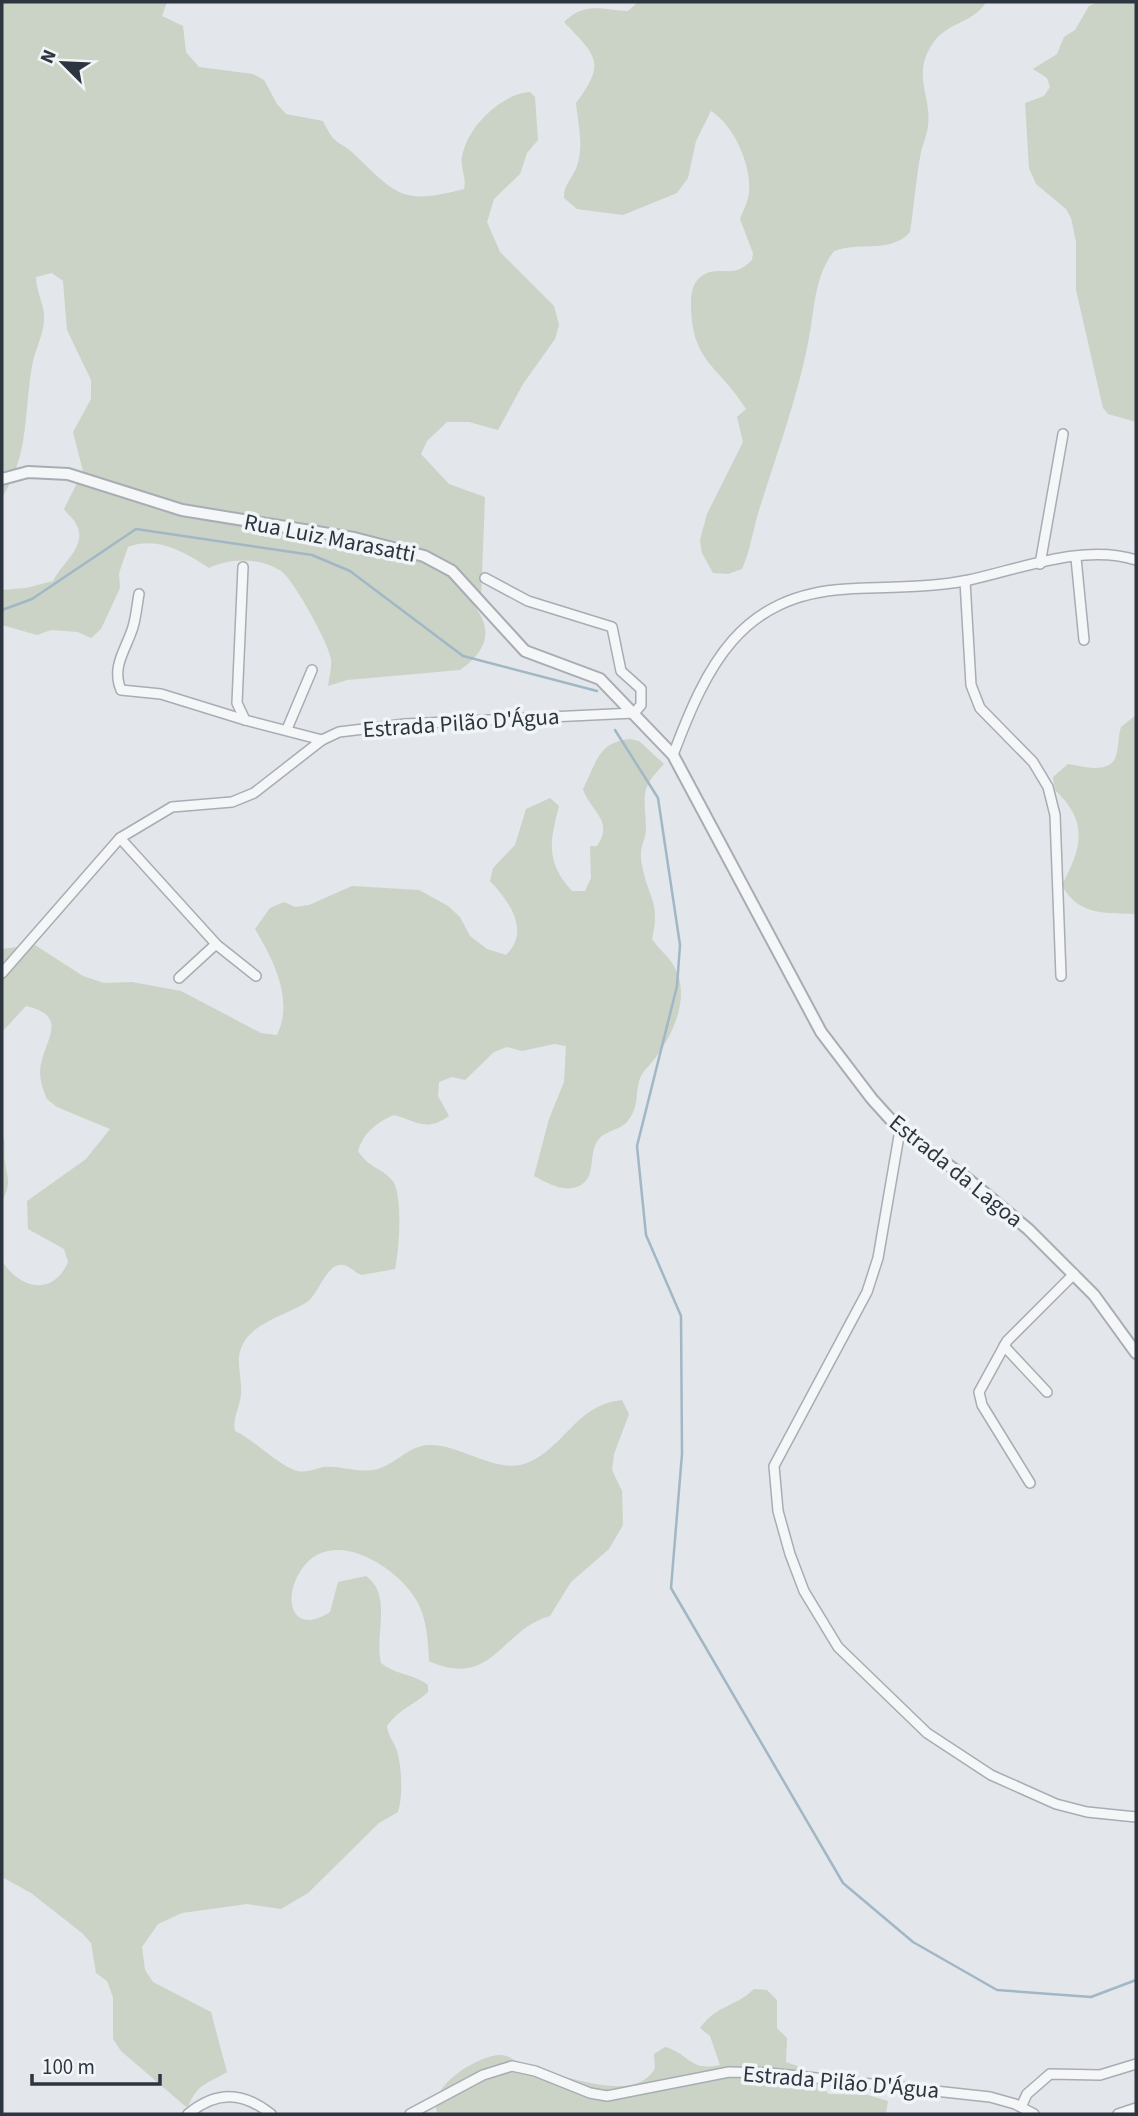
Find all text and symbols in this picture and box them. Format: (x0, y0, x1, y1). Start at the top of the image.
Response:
north arrow (28, 28, 98, 98)
text: N (34, 45, 64, 68)
street label: Rua Luiz Marasatti (241, 505, 419, 571)
street label: Estrada Pilão D'Água (362, 700, 560, 746)
street label: Estrada da Lagoa (882, 1107, 1030, 1235)
scale bar (32, 2042, 159, 2086)
text: 100 m (42, 2052, 95, 2082)
street label: Estrada Pilão D'Água (741, 2057, 941, 2107)

